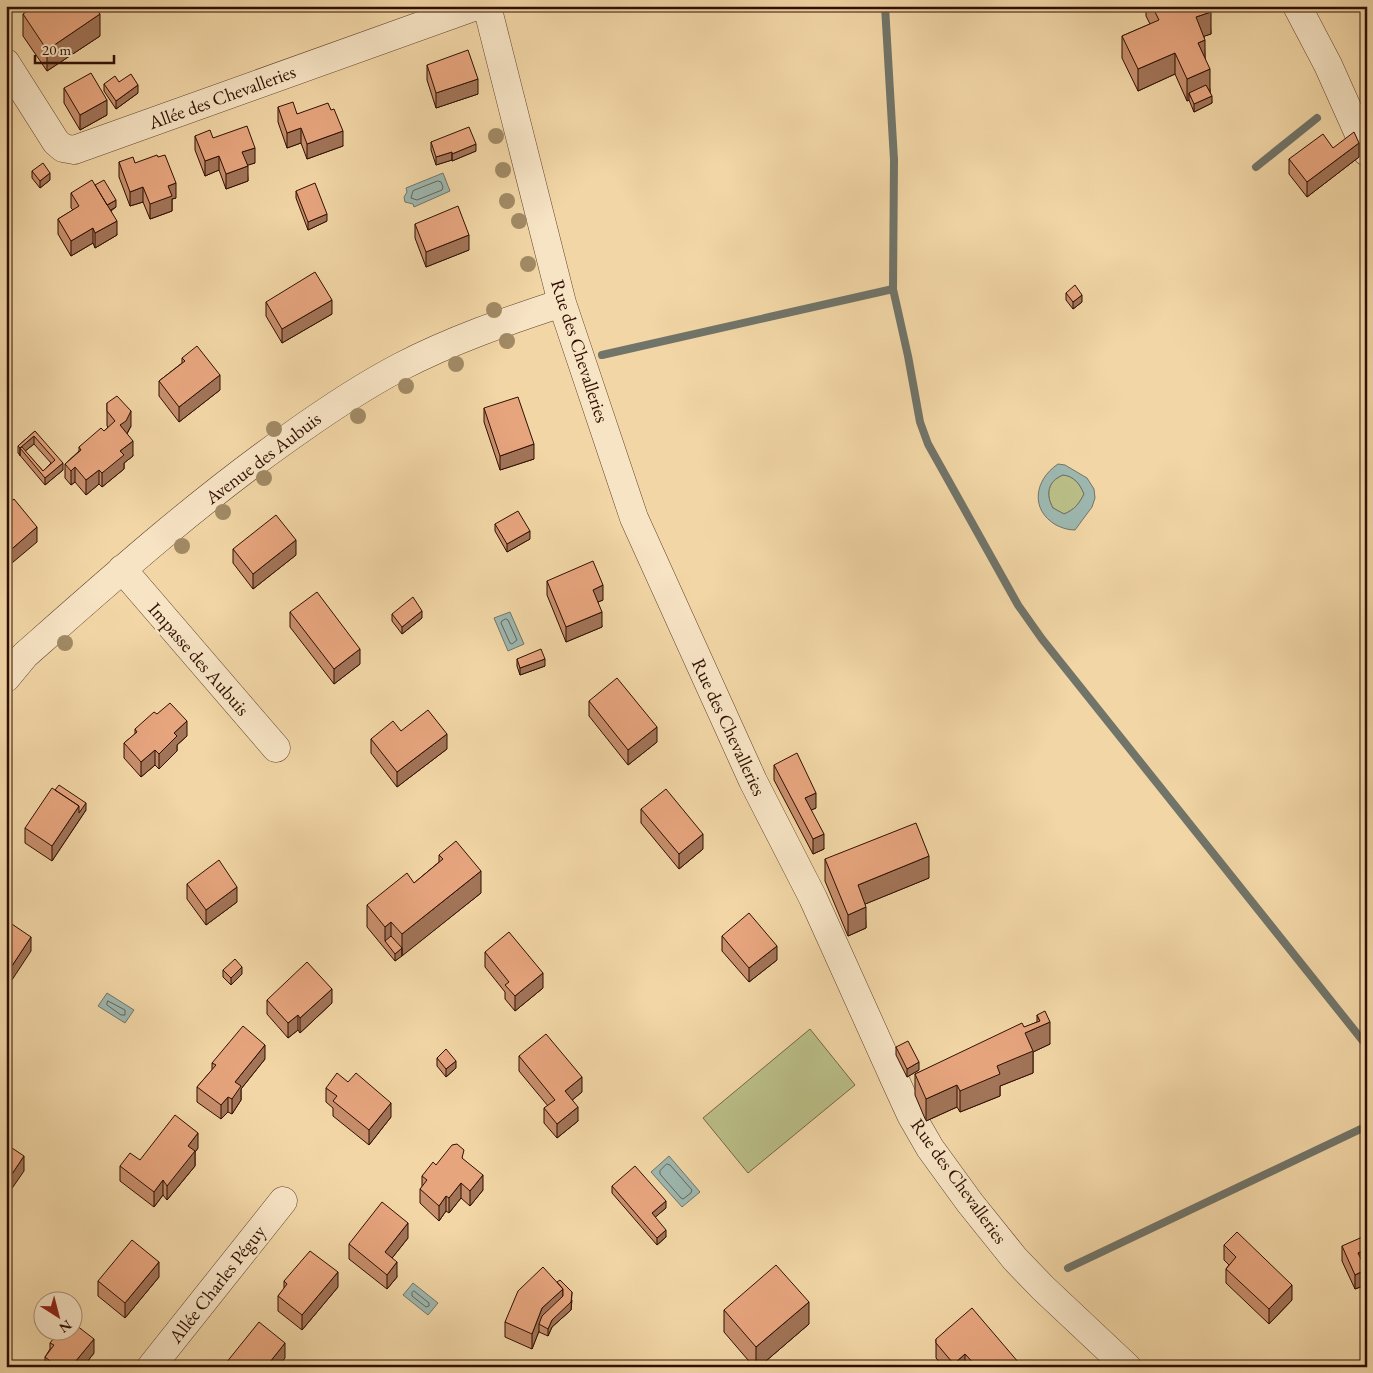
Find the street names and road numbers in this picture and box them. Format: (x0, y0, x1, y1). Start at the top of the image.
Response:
street label: Allée des Chevalleries (144, 59, 299, 136)
street label: Rue des Chevalleries (545, 276, 615, 426)
street label: Avenue des Aubuis (199, 406, 326, 510)
street label: Impasse des Aubuis (143, 597, 255, 721)
street label: Rue des Chevalleries (686, 654, 772, 800)
street label: Rue des Chevalleries (905, 1113, 1013, 1249)
street label: Allée Charles Péguy (162, 1219, 271, 1349)

